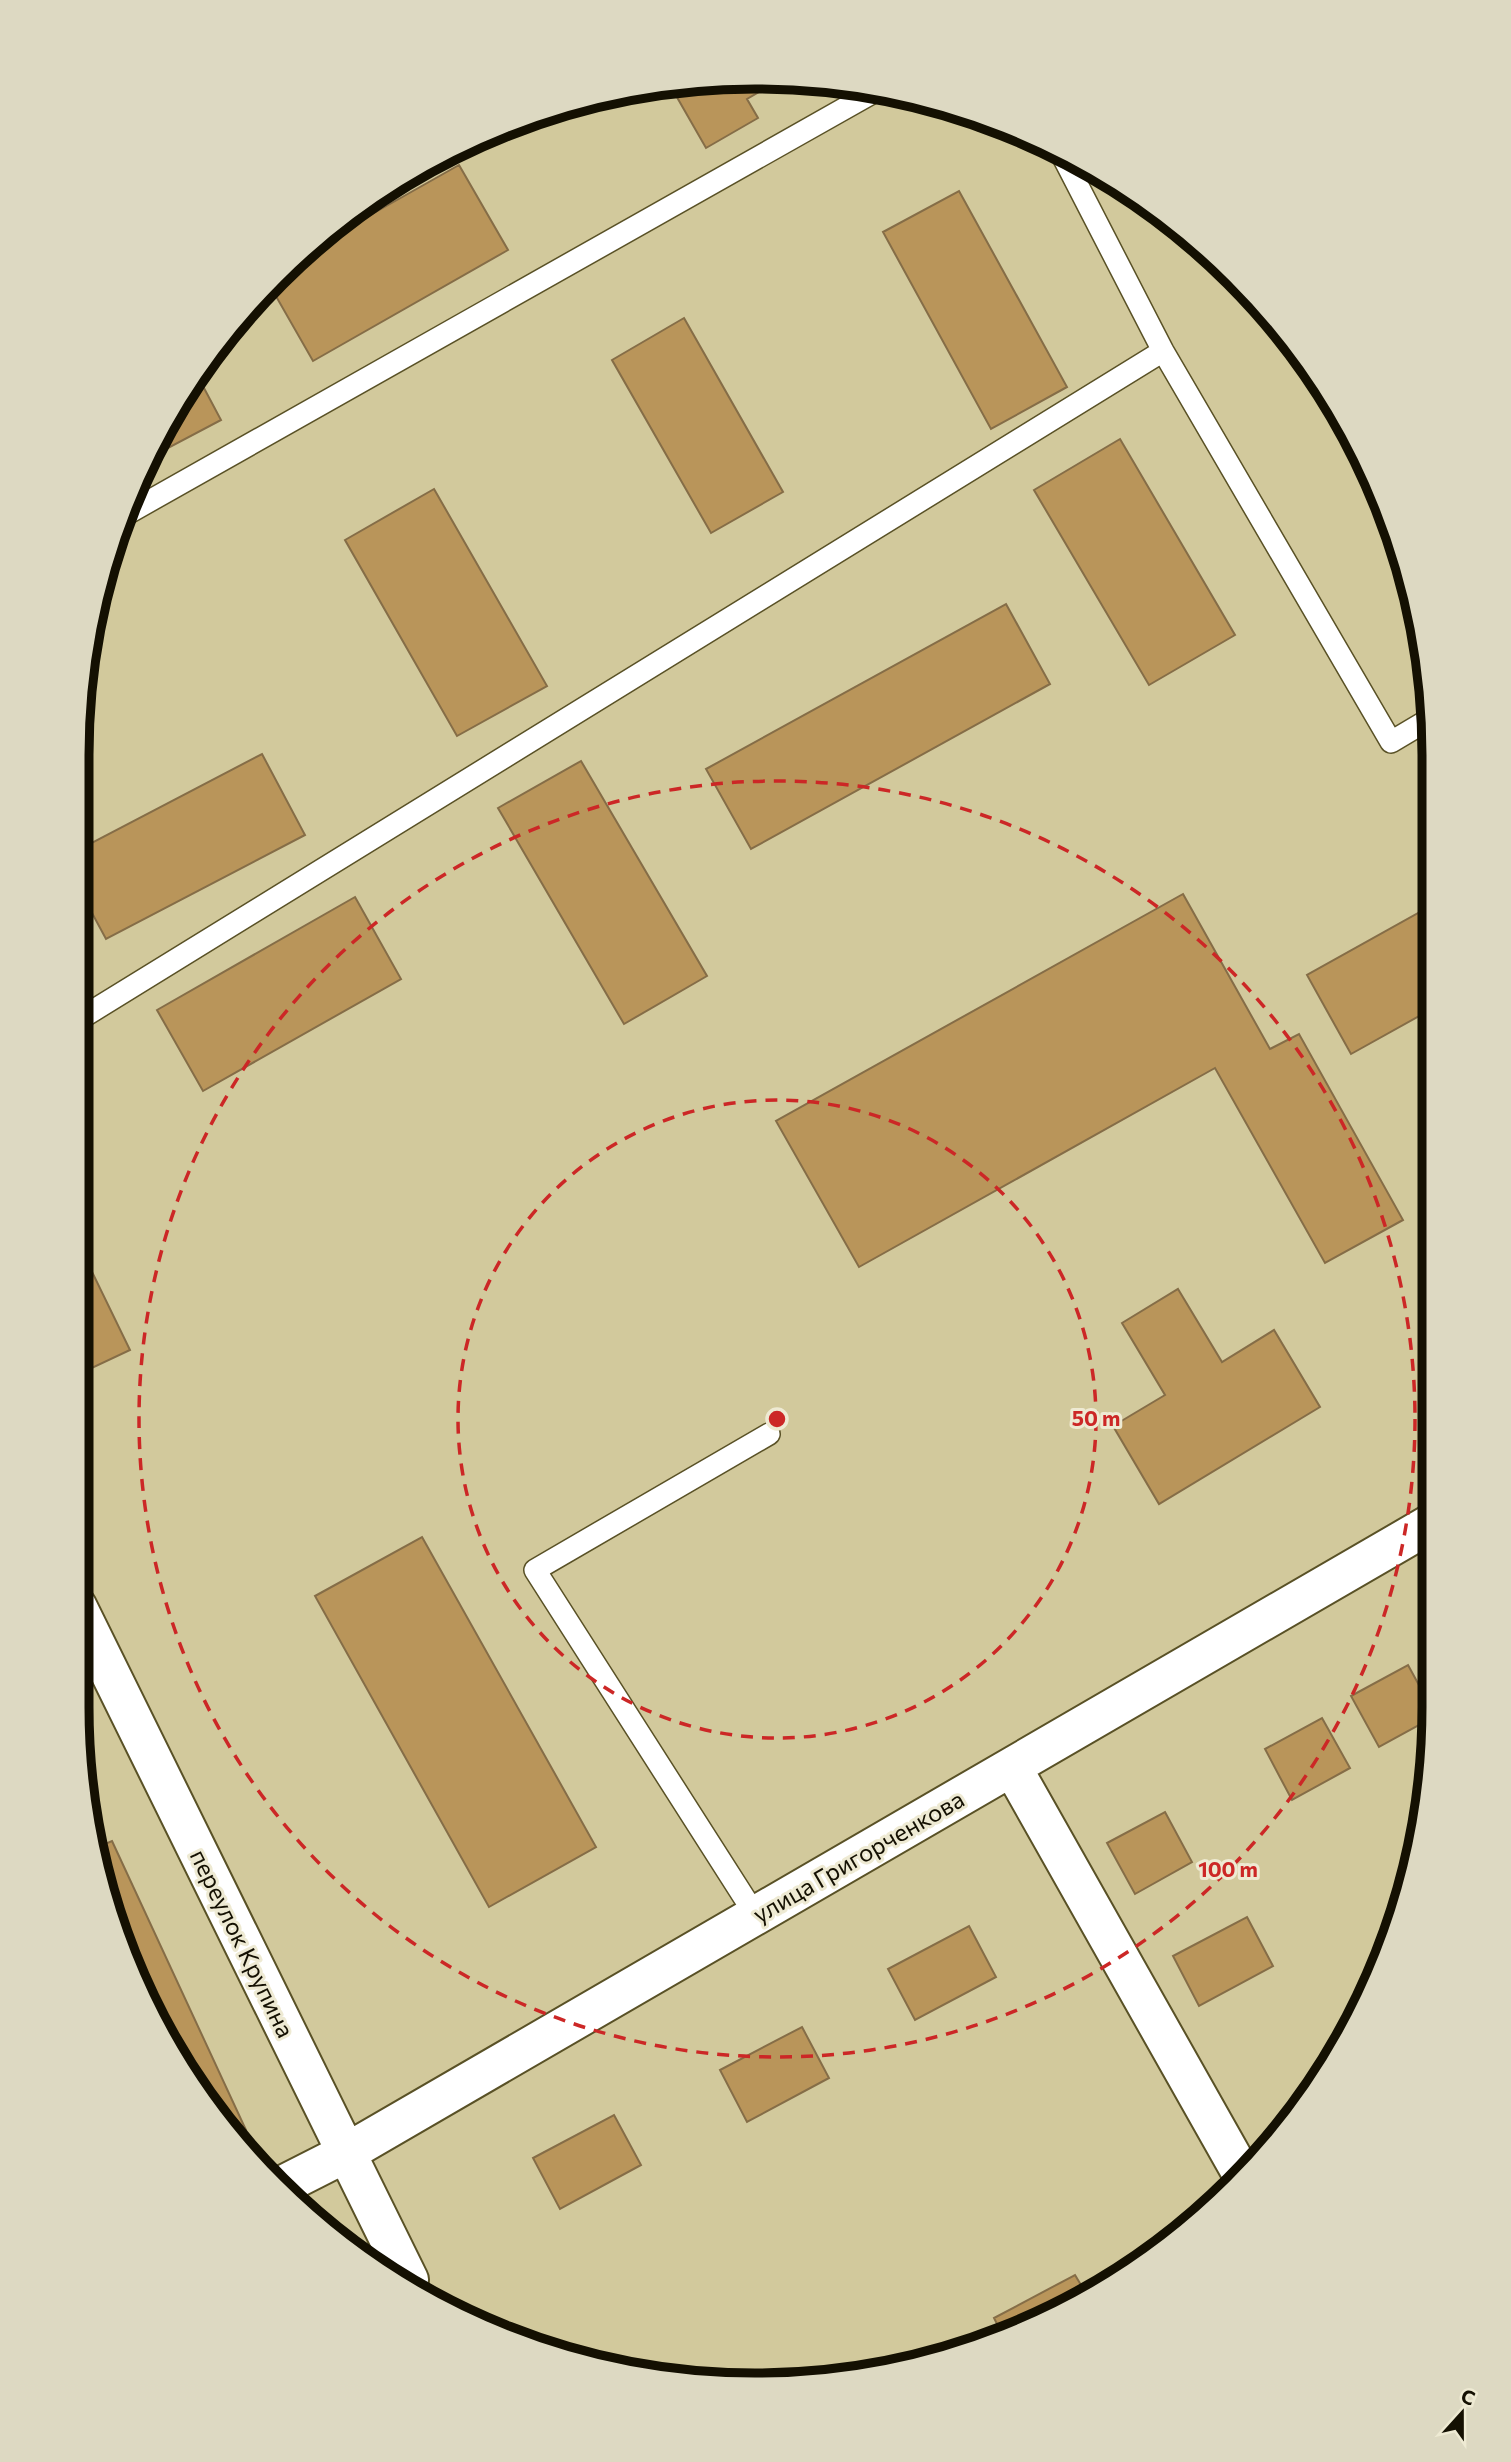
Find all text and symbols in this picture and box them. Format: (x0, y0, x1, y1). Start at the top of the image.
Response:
text: 50 m (1072, 1405, 1120, 1430)
centre of rings (765, 1407, 789, 1431)
street label: улица Григорченкова (747, 1784, 969, 1928)
street label: переулок Крупина (185, 1844, 301, 2042)
text: 100 m (1198, 1856, 1258, 1881)
north arrow (1427, 2378, 1497, 2448)
text: С (1458, 2384, 1478, 2410)

